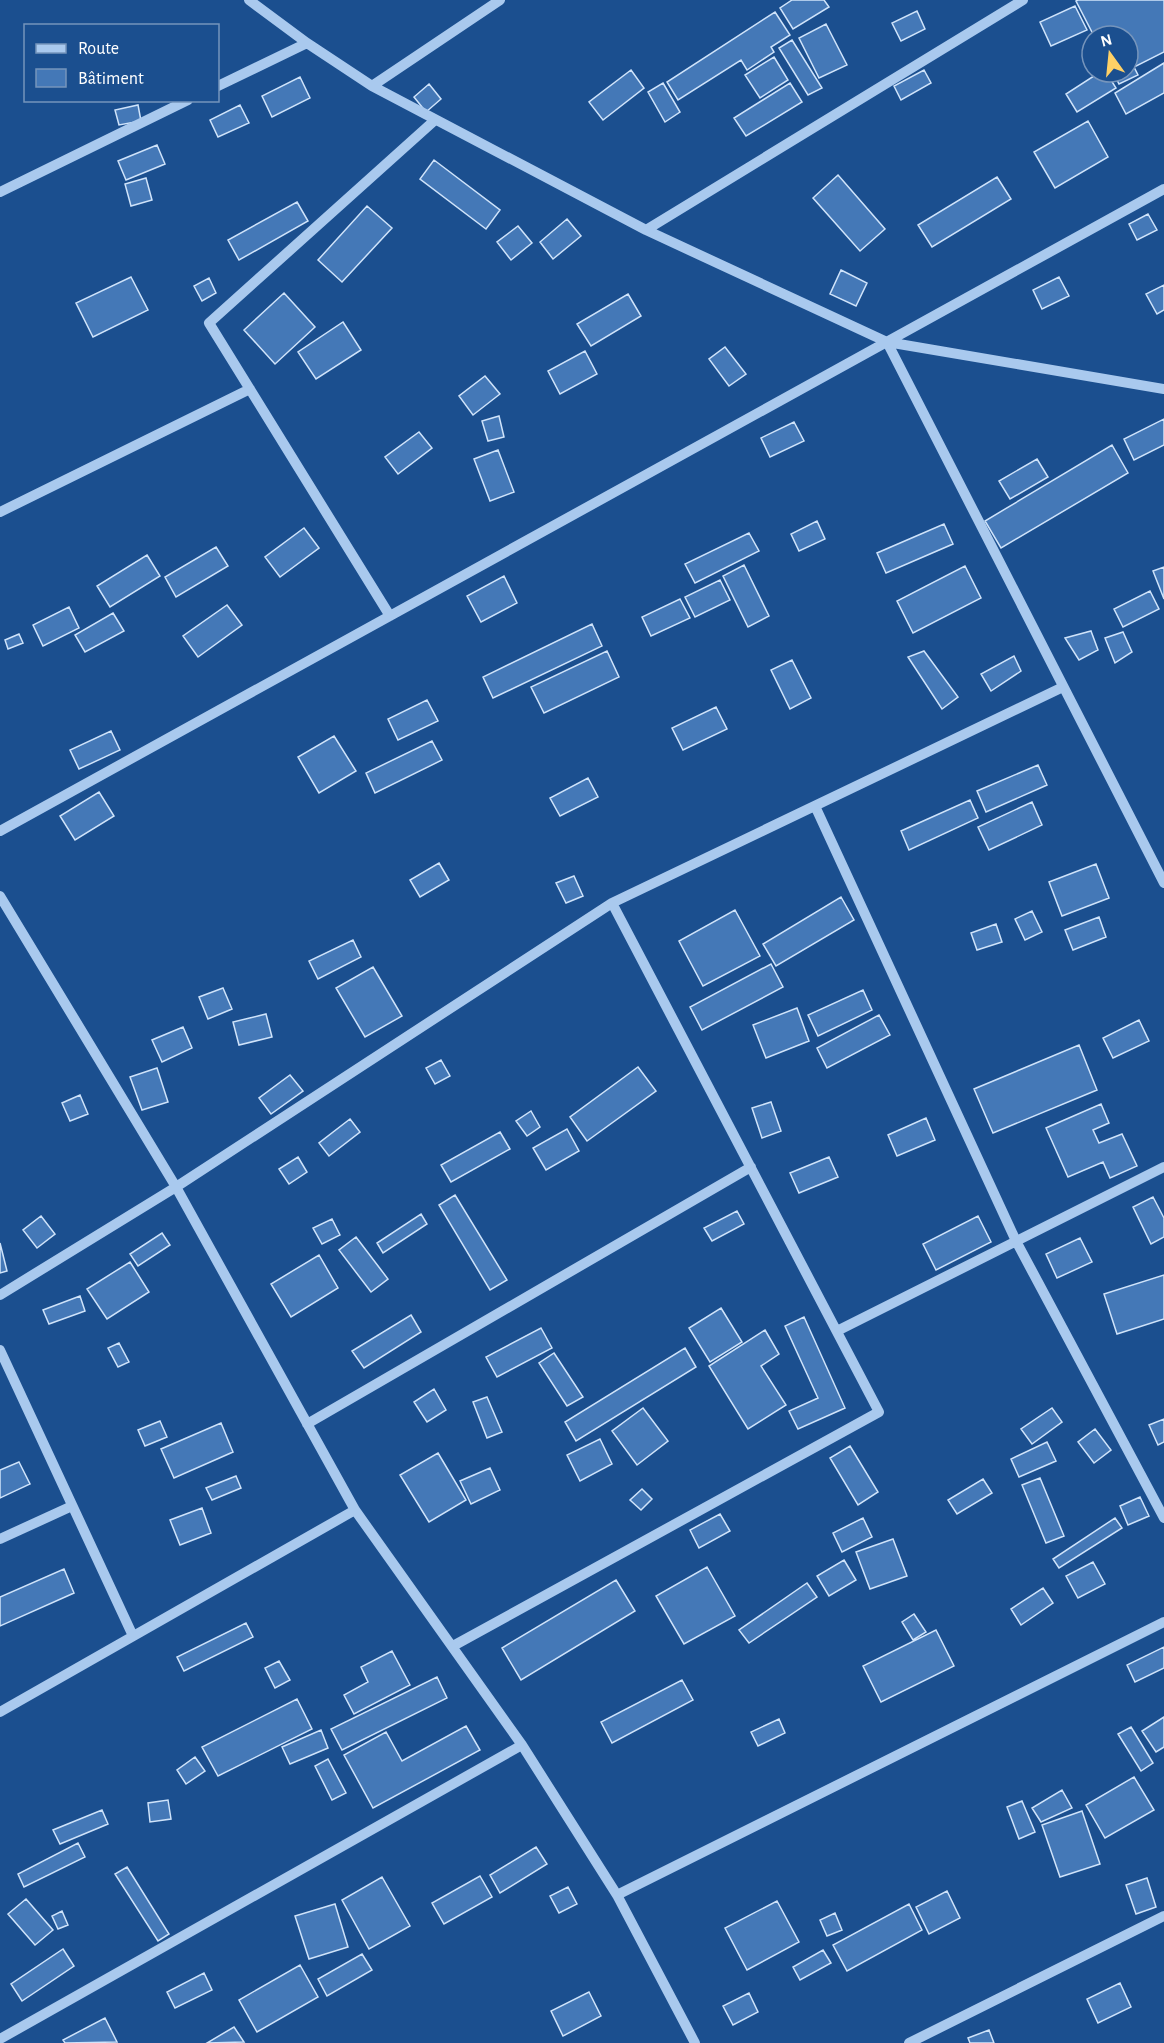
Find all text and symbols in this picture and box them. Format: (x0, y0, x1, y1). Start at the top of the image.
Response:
legend (24, 24, 219, 102)
north arrow (1080, 24, 1140, 84)
text: N (1099, 31, 1114, 50)
text: Route (78, 40, 119, 58)
text: Bâtiment (78, 70, 144, 88)

